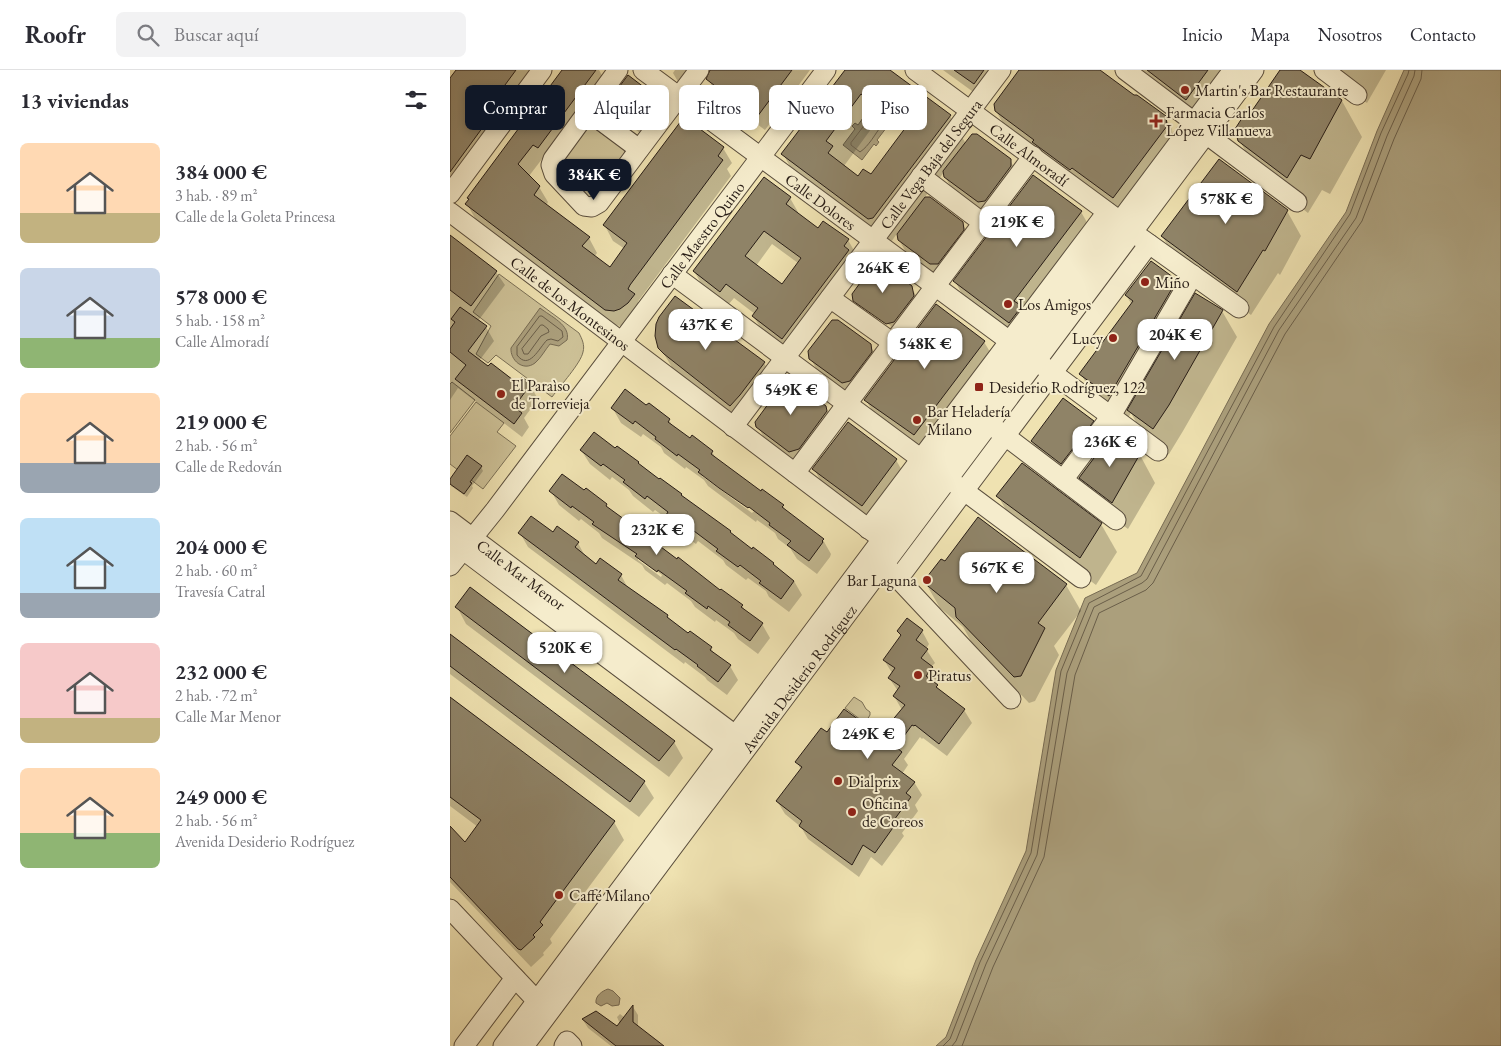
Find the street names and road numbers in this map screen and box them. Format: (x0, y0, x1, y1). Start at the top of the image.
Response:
street label: Calle Vega Baja del Segura (875, 94, 987, 234)
street label: Calle Almoradí (985, 118, 1073, 191)
street label: Calle Dolores (781, 169, 860, 235)
street label: Calle Maestro Quino (655, 177, 750, 293)
street label: Calle de los Montesinos (506, 251, 634, 356)
street label: Calle Mar Menor (472, 535, 570, 615)
street label: Avenida Desiderio Rodríguez (737, 601, 861, 758)

